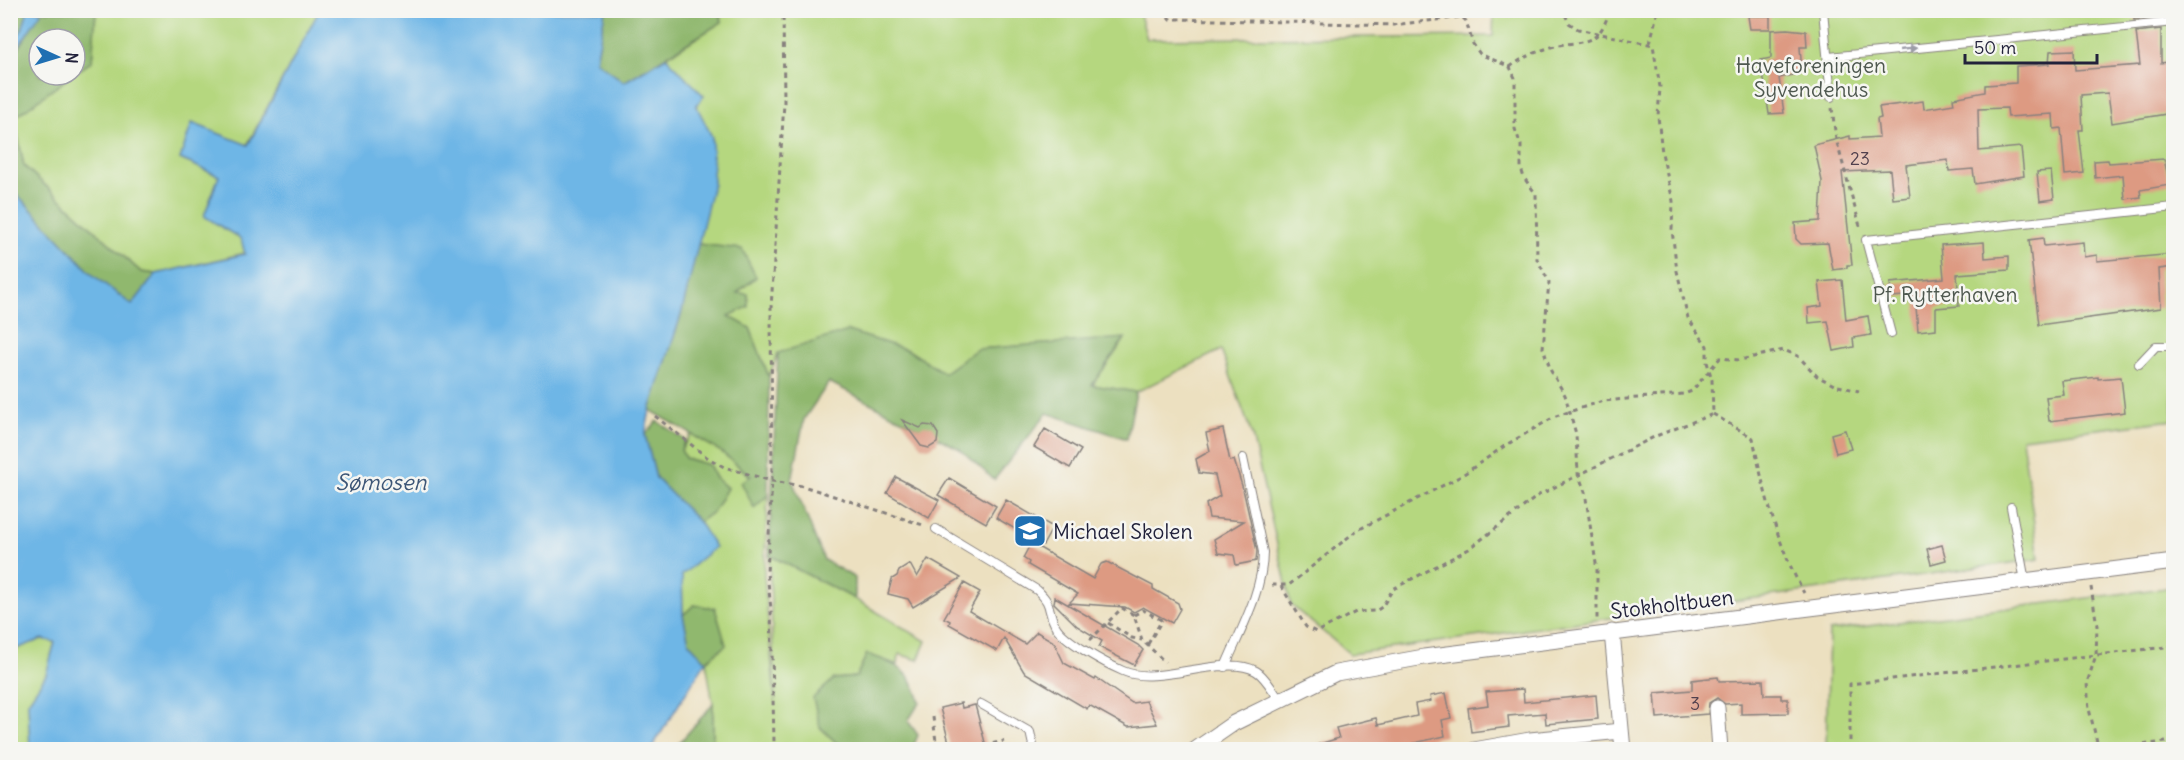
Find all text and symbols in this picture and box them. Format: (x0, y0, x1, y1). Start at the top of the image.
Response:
north arrow (27, 27, 87, 87)
scale bar (1965, 27, 2097, 65)
text: 50 m (1974, 36, 2016, 59)
one-way arrow (1899, 44, 1918, 54)
text: N (62, 52, 82, 64)
park label: Haveforeningen Syvendehus (1736, 52, 1886, 103)
house number: 23 (1850, 147, 1870, 170)
park label: Pf. Rytterhaven (1872, 281, 2018, 308)
water label: Sømosen (336, 468, 428, 496)
school or university icon: Michael Skolen (1012, 513, 1048, 549)
place label: Michael Skolen (1053, 518, 1193, 545)
street label: Stokholtbuen (1609, 583, 1735, 625)
house number: 3 (1690, 692, 1700, 715)

